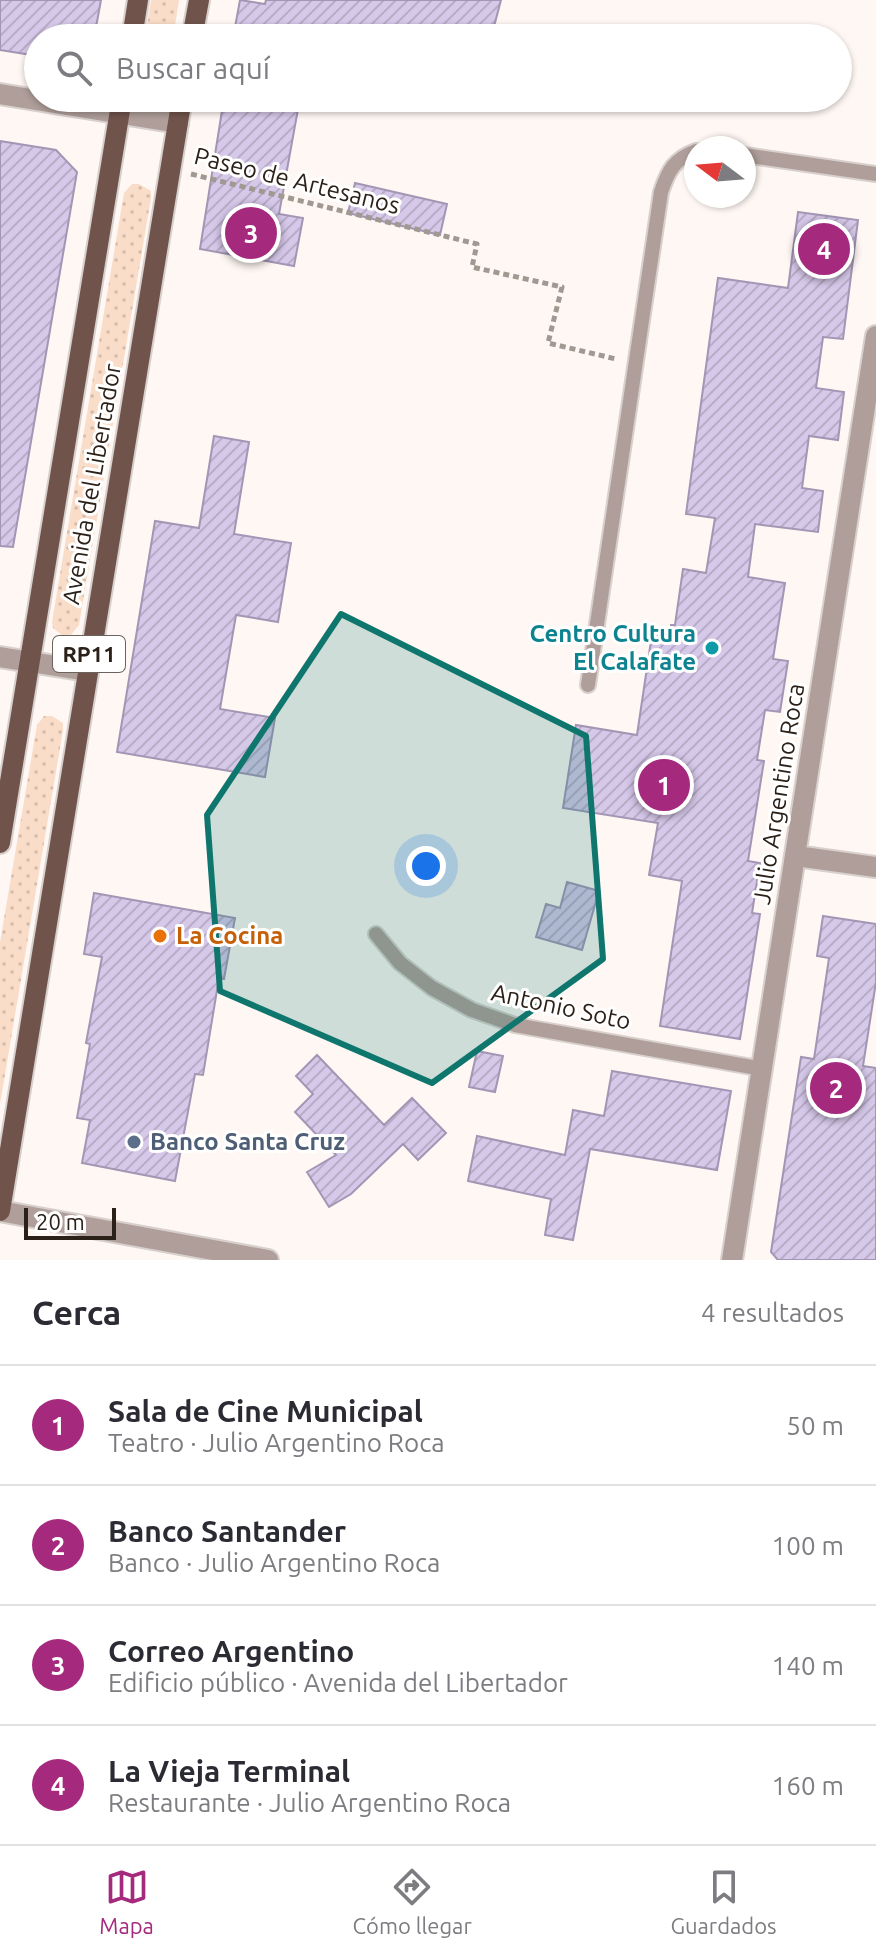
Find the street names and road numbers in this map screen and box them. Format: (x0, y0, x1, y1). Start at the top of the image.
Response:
street label: Paseo de Artesanos (192, 142, 403, 219)
street label: Avenida del Libertador (57, 361, 126, 606)
road number: RP11 (53, 636, 125, 672)
street label: Julio Argentino Roca (748, 681, 809, 906)
street label: Antonio Soto (489, 979, 633, 1034)

